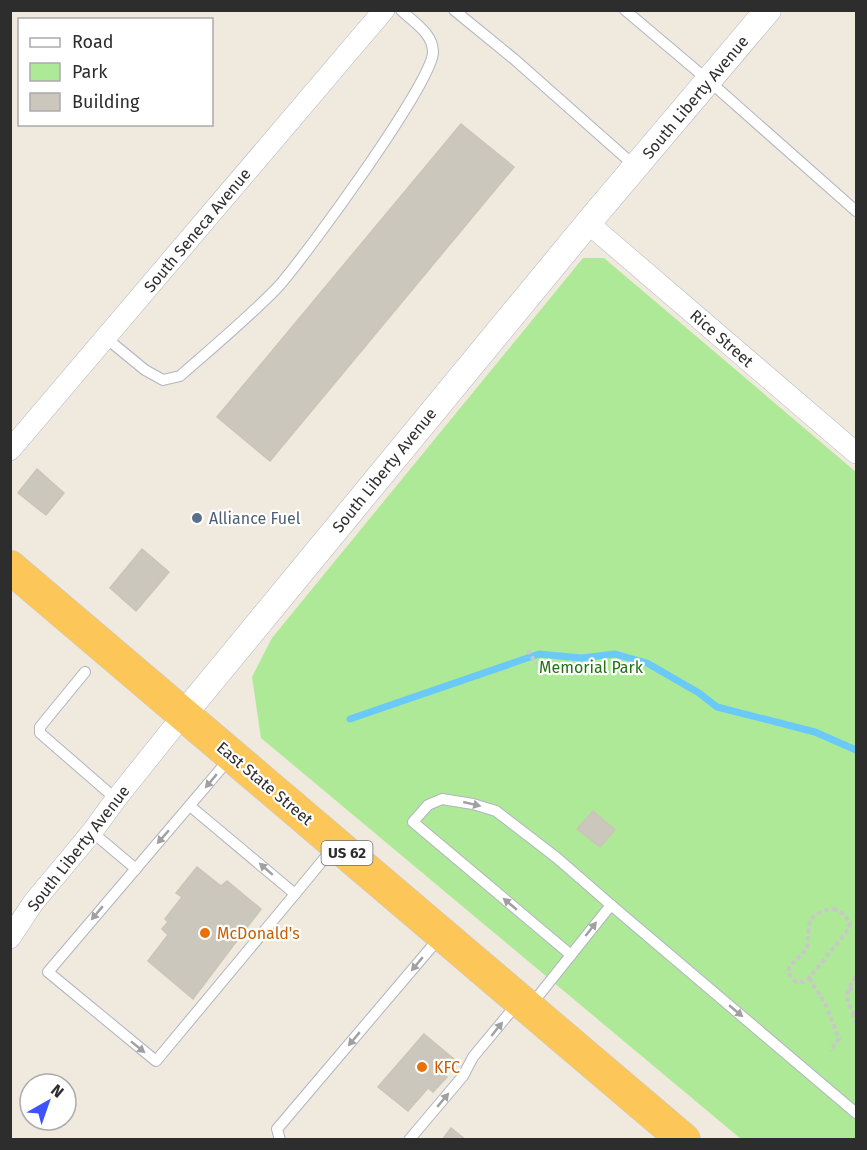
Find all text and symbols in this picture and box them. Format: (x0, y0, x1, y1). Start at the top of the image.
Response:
legend (18, 18, 213, 126)
text: Road (72, 31, 114, 53)
street label: South Liberty Avenue (638, 32, 752, 163)
text: Park (72, 61, 108, 83)
text: Building (72, 91, 140, 113)
street label: South Seneca Avenue (140, 165, 255, 296)
street label: Rice Street (686, 306, 757, 371)
street label: South Liberty Avenue (328, 404, 440, 536)
place label: Alliance Fuel (209, 509, 301, 528)
marker: Alliance Fuel (190, 511, 204, 525)
park label: Memorial Park (539, 658, 644, 677)
street label: East State Street (213, 738, 317, 829)
one-way arrow (205, 773, 218, 789)
street label: South Liberty Avenue (23, 782, 133, 915)
one-way arrow (463, 800, 481, 810)
one-way arrow (157, 829, 170, 845)
road number: US 62 (322, 841, 372, 865)
one-way arrow (259, 863, 274, 876)
one-way arrow (502, 897, 518, 910)
one-way arrow (91, 905, 104, 921)
one-way arrow (585, 921, 598, 937)
place label: McDonald's (217, 924, 300, 943)
marker: McDonald's (198, 926, 212, 940)
one-way arrow (410, 956, 423, 972)
one-way arrow (728, 1004, 743, 1017)
one-way arrow (490, 1021, 503, 1037)
one-way arrow (348, 1031, 361, 1046)
one-way arrow (130, 1040, 145, 1053)
place label: KFC (434, 1058, 460, 1077)
marker: KFC (415, 1060, 429, 1074)
north arrow (18, 1072, 78, 1132)
text: N (47, 1080, 67, 1102)
one-way arrow (436, 1093, 449, 1108)

